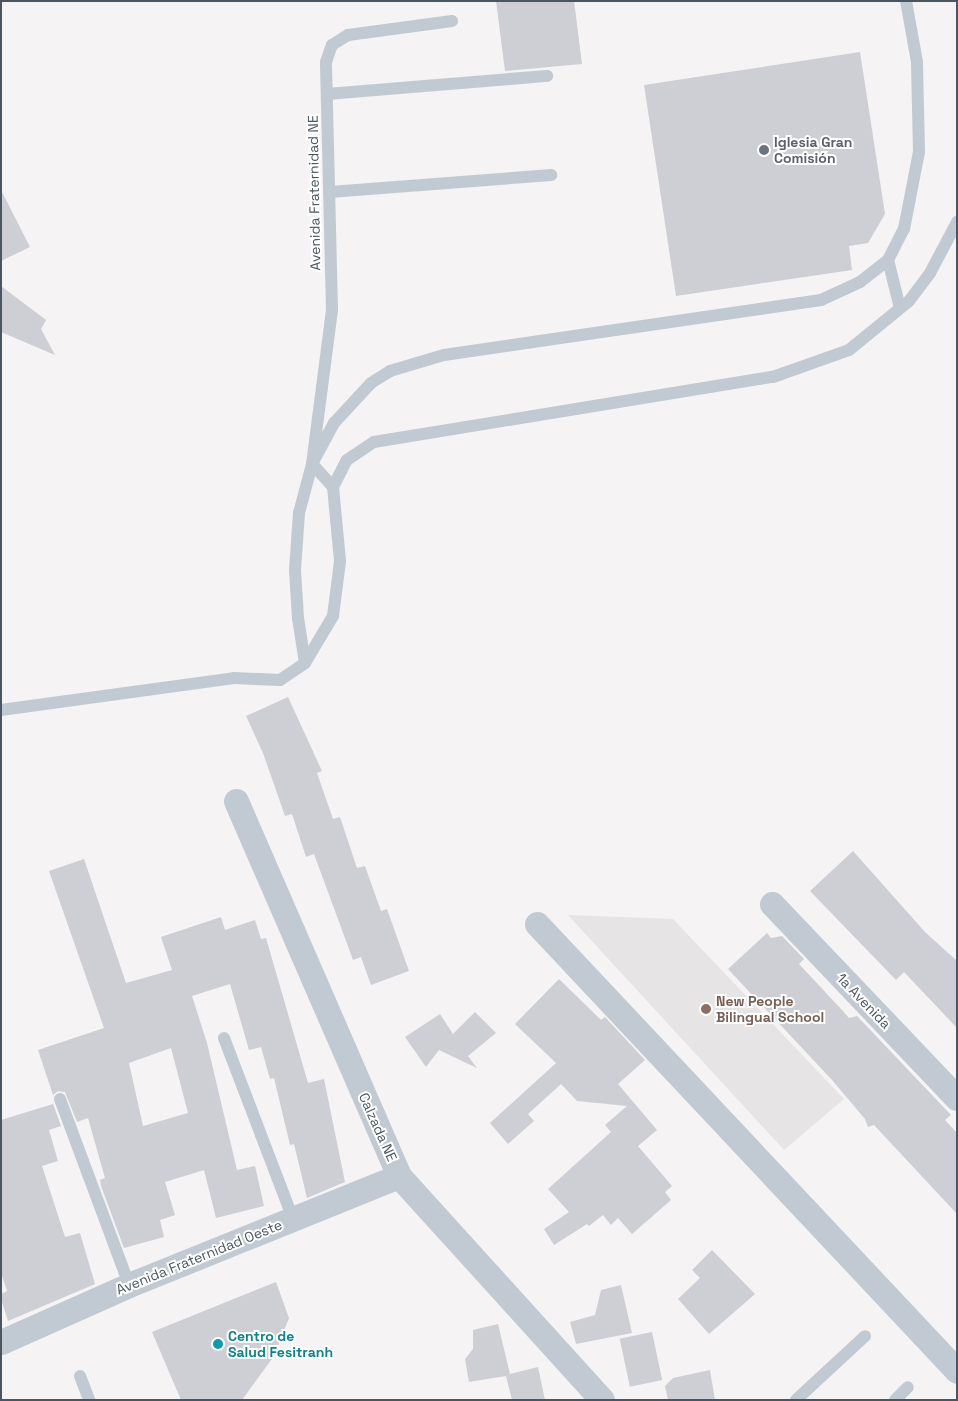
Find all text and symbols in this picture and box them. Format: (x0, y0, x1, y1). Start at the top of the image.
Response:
street label: Avenida Fraternidad NE (304, 115, 324, 271)
place label: Iglesia Gran Comisión (774, 134, 852, 166)
marker: Iglesia Gran Comisión (758, 144, 770, 156)
street label: 1a Avenida (833, 970, 895, 1032)
place label: New People Bilingual School (716, 993, 824, 1026)
marker: New People Bilingual School (700, 1003, 712, 1015)
street label: Calzada NE (355, 1090, 401, 1164)
street label: Avenida Fraternidad Oeste (114, 1216, 284, 1298)
place label: Centro de Salud Fesitranh (228, 1328, 333, 1360)
marker: Centro de Salud Fesitranh (212, 1338, 224, 1350)

